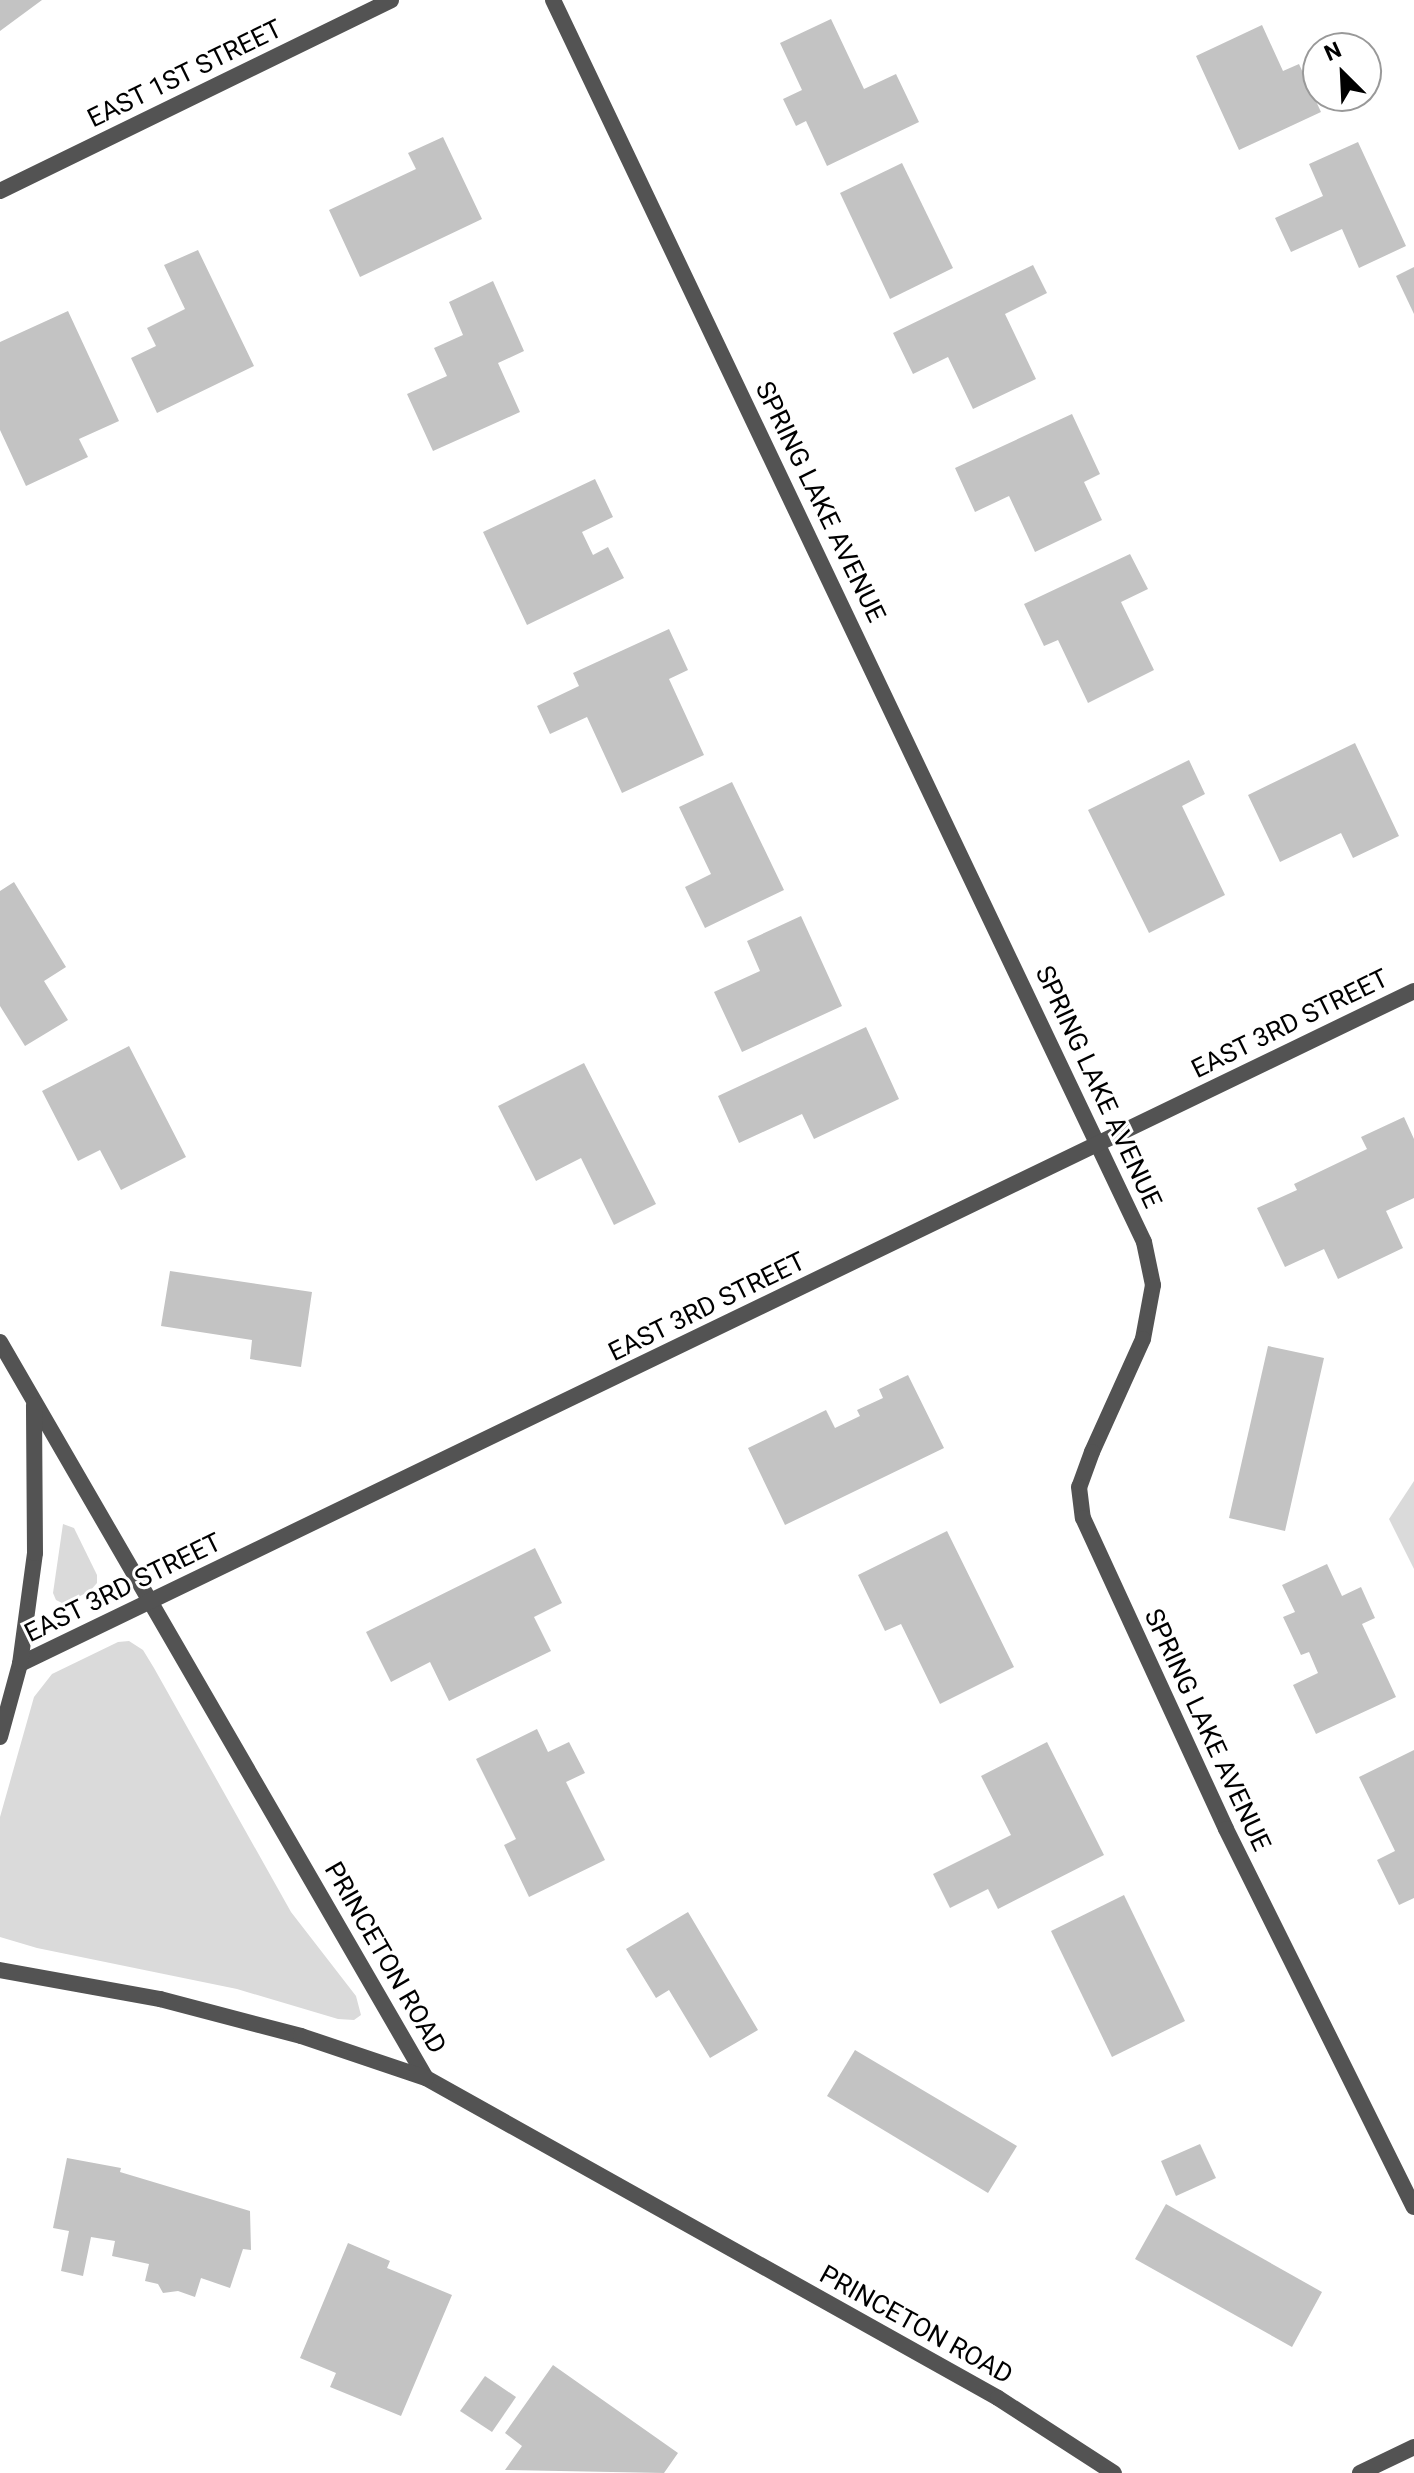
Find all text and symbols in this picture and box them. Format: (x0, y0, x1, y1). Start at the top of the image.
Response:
street label: EAST 1ST STREET (82, 13, 288, 135)
north arrow (1302, 32, 1382, 112)
text: N (1321, 37, 1345, 66)
street label: SPRING LAKE AVENUE (748, 377, 892, 627)
street label: SPRING LAKE AVENUE (1028, 961, 1168, 1213)
street label: EAST 3RD STREET (1186, 963, 1394, 1085)
street label: EAST 3RD STREET (603, 1246, 811, 1368)
street label: EAST 3RD STREET (19, 1527, 227, 1649)
street label: SPRING LAKE AVENUE (1137, 1604, 1277, 1856)
street label: PRINCETON ROAD (318, 1857, 452, 2059)
street label: PRINCETON ROAD (814, 2259, 1018, 2391)

